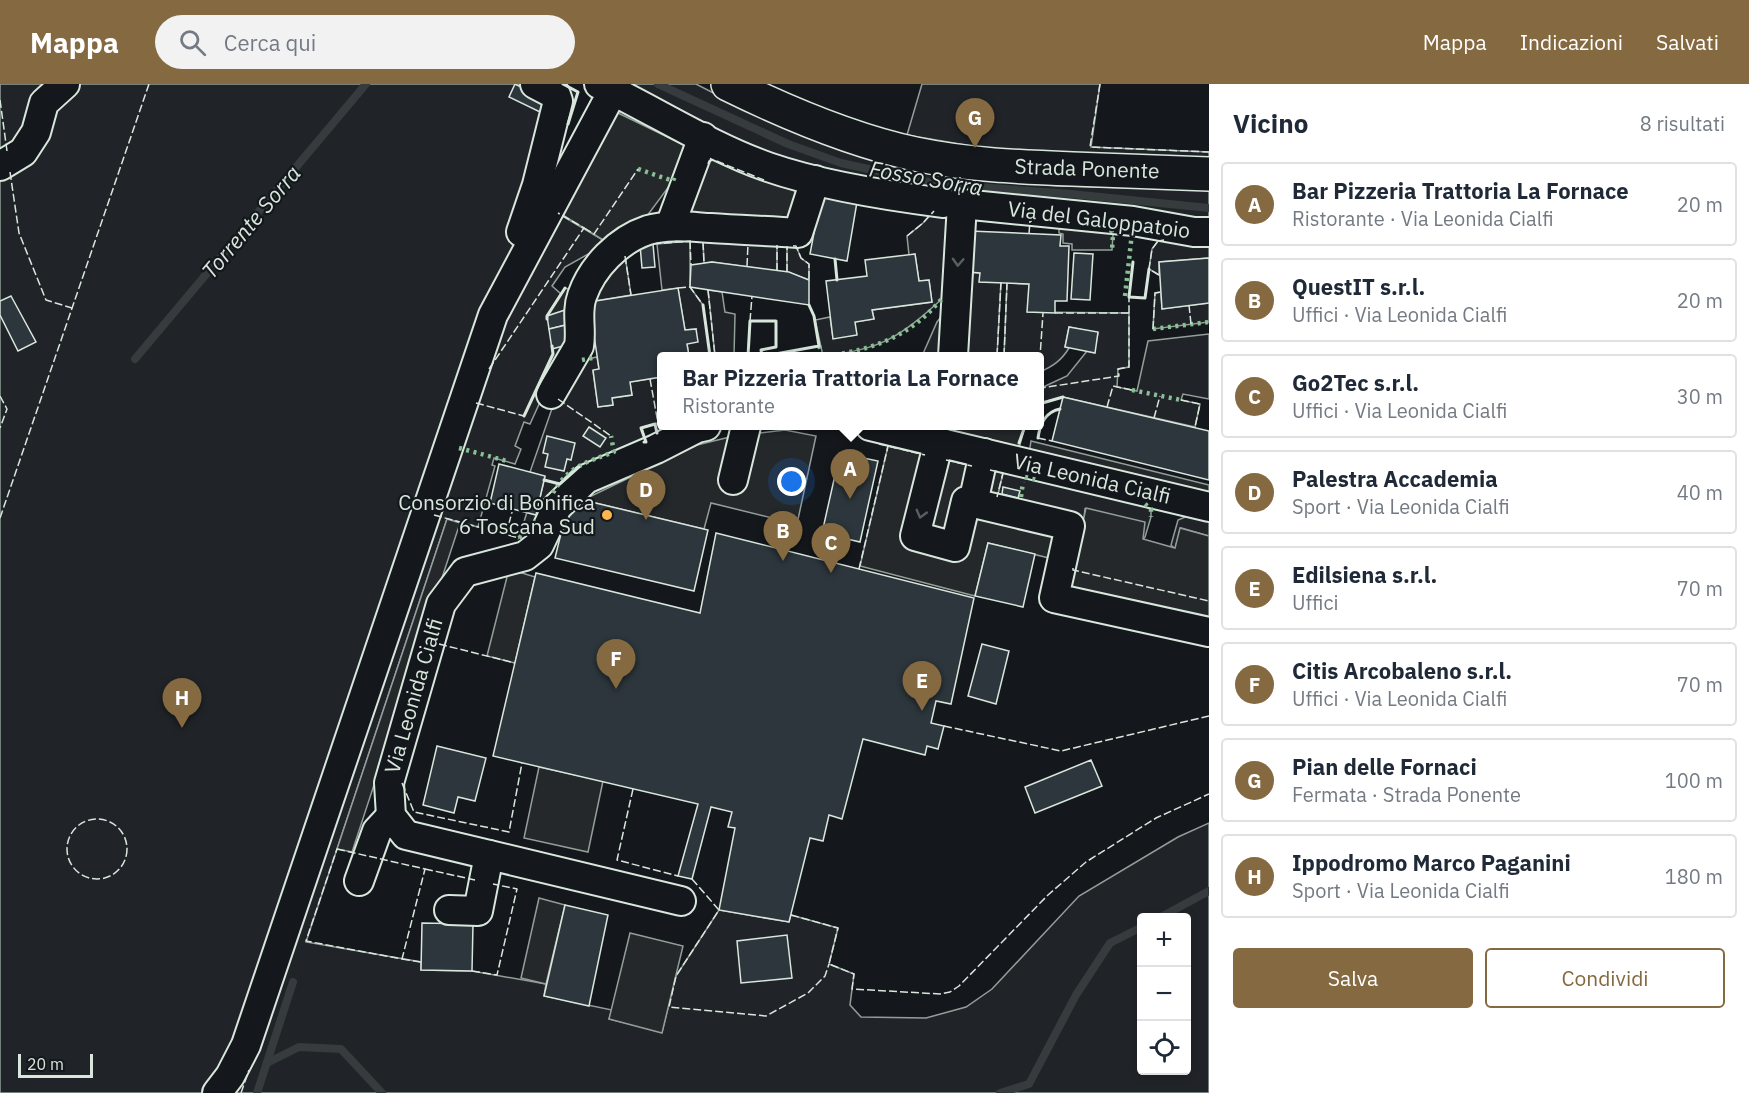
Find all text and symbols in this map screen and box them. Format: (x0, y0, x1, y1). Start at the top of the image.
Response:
search box (155, 15, 575, 69)
text: Mappa (30, 24, 119, 61)
icon: search (176, 26, 209, 59)
text: Cerca qui (224, 28, 316, 57)
text: Mappa (1423, 28, 1487, 56)
text: Indicazioni (1520, 28, 1623, 56)
text: Salvati (1656, 28, 1719, 56)
pin: G (956, 98, 994, 148)
text: Vicino (1233, 106, 1308, 140)
text: 8 risultati (1640, 110, 1725, 137)
street label: Strada Ponente (1014, 151, 1160, 185)
water label: Fosso Sorra (867, 153, 985, 202)
water label: Torrente Sorra (195, 159, 306, 284)
text: Bar Pizzeria Trattoria La Fornace (1292, 176, 1629, 205)
text: A (1248, 191, 1261, 218)
text: 20 m (1677, 191, 1723, 218)
street label: Via del Galoppatoio (1006, 194, 1192, 244)
text: Ristorante · Via Leonida Cialfi (1292, 205, 1554, 232)
one-way arrow (952, 258, 965, 267)
text: QuestIT s.r.l. (1292, 272, 1425, 301)
text: B (1248, 287, 1261, 314)
text: 20 m (1677, 287, 1723, 314)
text: Uffici · Via Leonida Cialfi (1292, 301, 1507, 328)
popup (657, 352, 1044, 430)
text: Bar Pizzeria Trattoria La Fornace (682, 363, 1019, 392)
text: Go2Tec s.r.l. (1292, 368, 1419, 397)
text: C (1248, 383, 1261, 410)
text: 30 m (1677, 383, 1723, 410)
text: Ristorante (682, 392, 775, 419)
text: Uffici · Via Leonida Cialfi (1292, 397, 1507, 424)
street label: Via Leonida Cialfi (1011, 446, 1174, 510)
pin: A (830, 450, 870, 499)
text: Palestra Accademia (1292, 464, 1498, 493)
your location (777, 467, 806, 496)
pin: D (626, 470, 666, 520)
text: D (1248, 479, 1261, 506)
text: 40 m (1677, 479, 1723, 506)
place label: Consorzio di Bonifica 6 Toscana Sud (398, 488, 595, 540)
text: Sport · Via Leonida Cialfi (1292, 493, 1510, 520)
marker: Consorzio di Bonifica 6 Toscana Sud (600, 508, 614, 522)
one-way arrow (915, 509, 928, 519)
pin: B (764, 512, 802, 561)
pin: C (812, 524, 850, 573)
text: Edilsiena s.r.l. (1292, 560, 1437, 589)
text: E (1248, 575, 1261, 602)
text: 70 m (1677, 575, 1723, 602)
text: Uffici (1292, 589, 1338, 616)
street label: Via Leonida Cialfi (377, 615, 449, 777)
pin: F (596, 640, 636, 689)
text: Citis Arcobaleno s.r.l. (1292, 656, 1512, 685)
pin: E (902, 662, 942, 711)
text: F (1249, 671, 1260, 698)
text: 70 m (1677, 671, 1723, 698)
pin: H (162, 678, 201, 728)
text: Uffici · Via Leonida Cialfi (1292, 685, 1507, 712)
text: Pian delle Fornaci (1292, 752, 1477, 781)
text: G (1247, 767, 1262, 794)
text: 100 m (1665, 767, 1723, 794)
text: Fermata · Strada Ponente (1292, 781, 1521, 808)
text: Ippodromo Marco Paganini (1292, 848, 1571, 877)
text: H (1247, 863, 1262, 890)
text: 180 m (1665, 863, 1723, 890)
text: Sport · Via Leonida Cialfi (1292, 877, 1510, 904)
map controls (1137, 913, 1191, 1075)
button: + (1137, 913, 1191, 967)
button: Salva (1233, 948, 1473, 1008)
button: Condividi (1485, 948, 1725, 1008)
button: − (1137, 967, 1191, 1021)
button: locate (1137, 1021, 1191, 1075)
scale bar (18, 1051, 93, 1078)
text: 20 m (27, 1054, 64, 1074)

